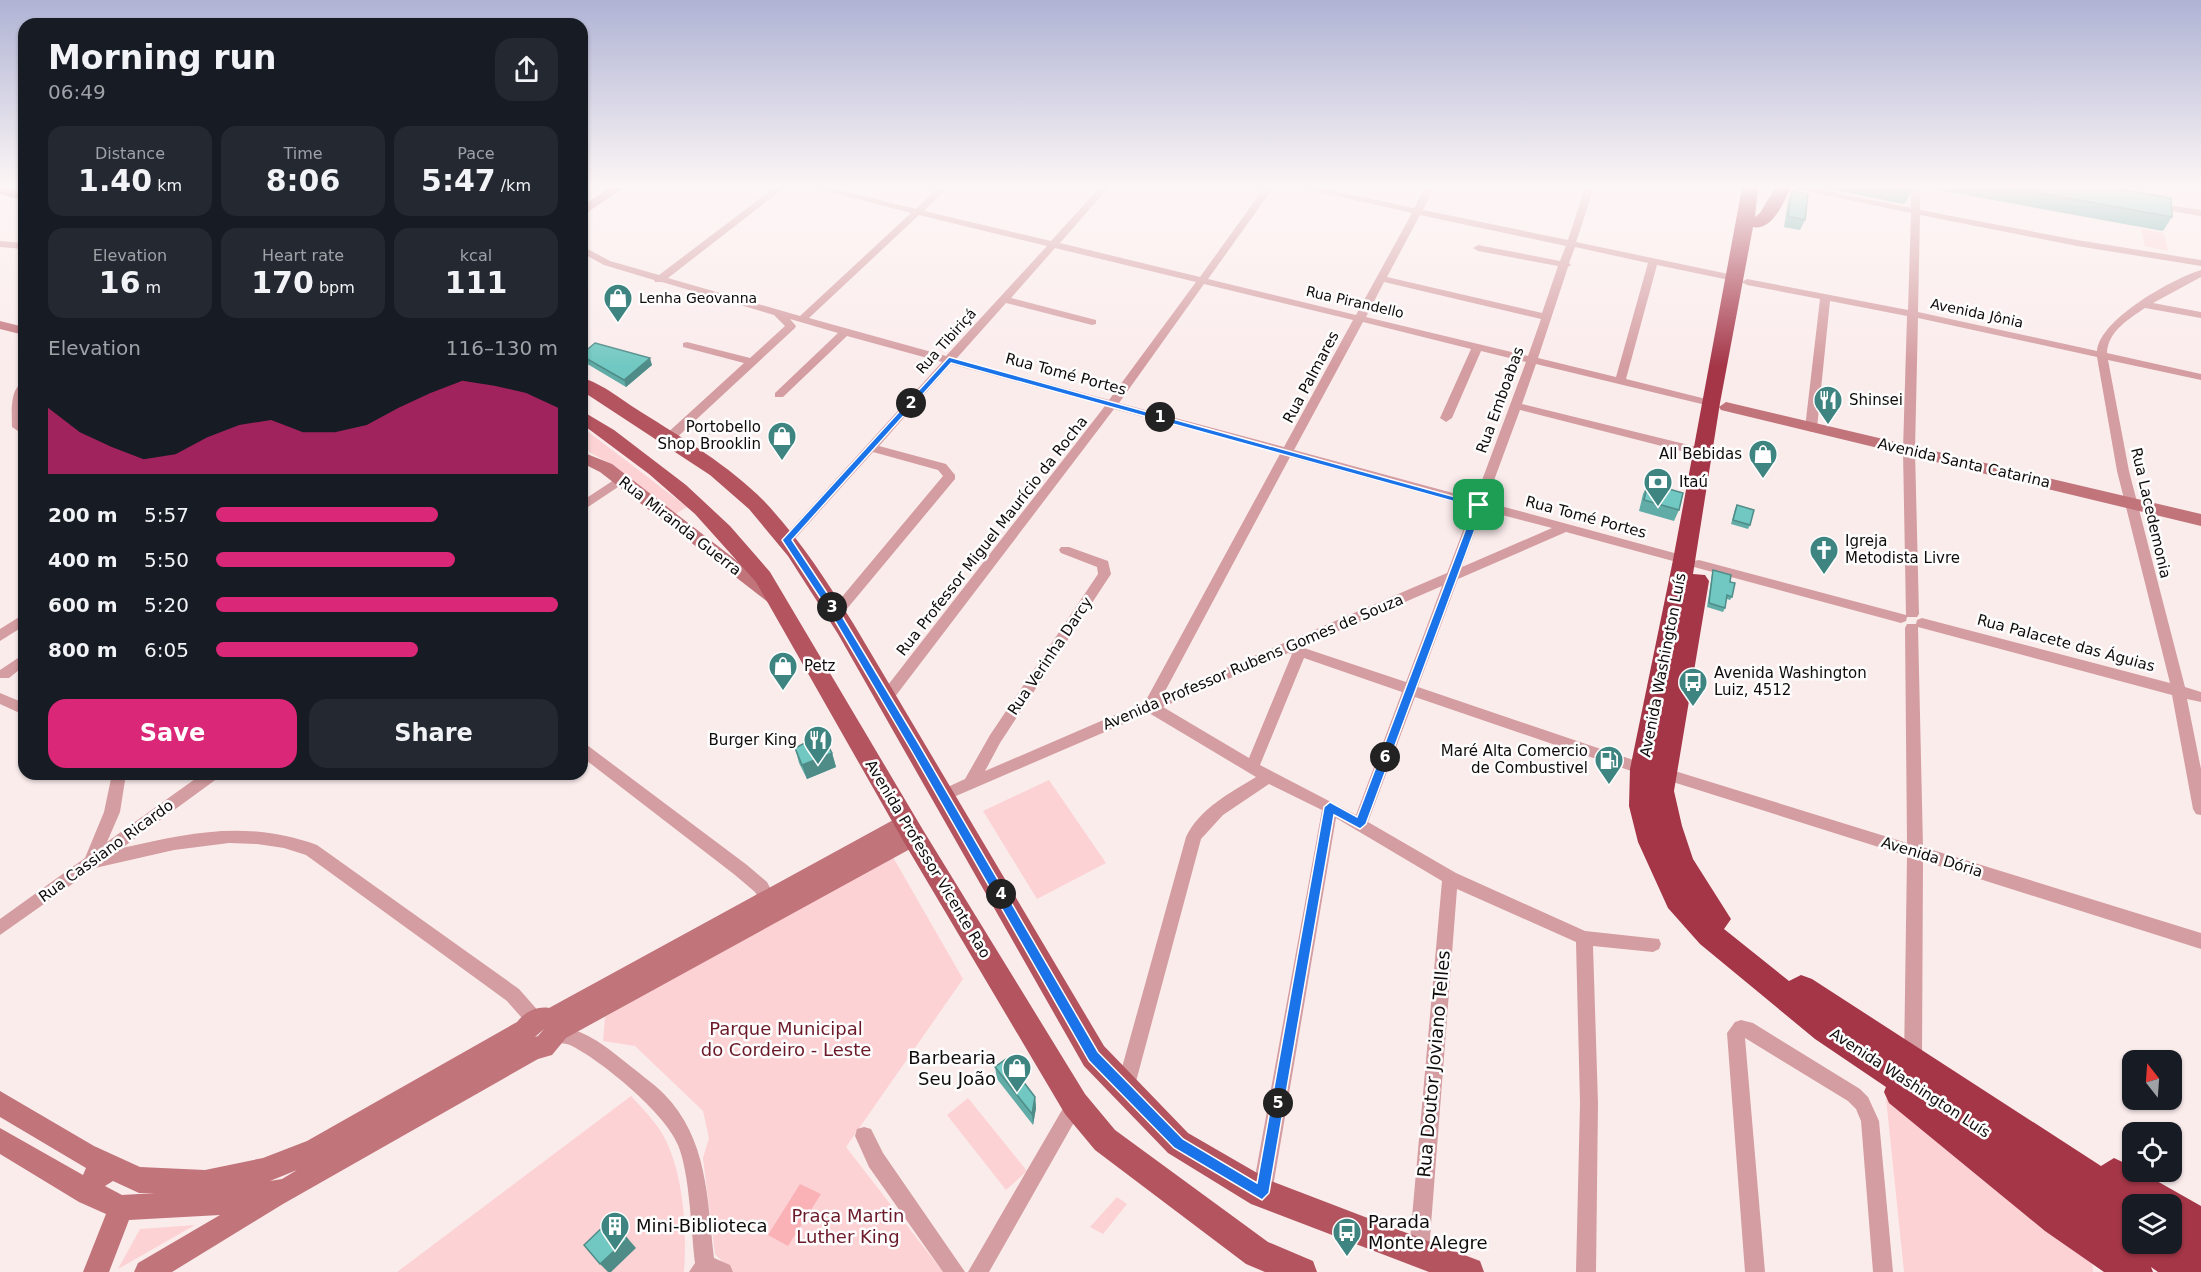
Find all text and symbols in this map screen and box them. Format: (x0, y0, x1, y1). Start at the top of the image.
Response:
text: Morning run (48, 38, 276, 77)
button: share (495, 38, 558, 101)
text: 06:49 (48, 80, 106, 104)
text: Distance (95, 144, 165, 163)
text: Time (283, 144, 323, 163)
text: Pace (457, 144, 495, 163)
text: 1.40 (78, 163, 152, 198)
text: 8:06 (266, 163, 340, 198)
text: 5:47 (421, 163, 496, 198)
text: km (152, 176, 182, 195)
text: /km (496, 176, 531, 195)
text: Elevation (93, 246, 167, 265)
text: Heart rate (262, 246, 344, 265)
text: kcal (460, 246, 492, 265)
text: 16 (99, 265, 141, 300)
text: 170 (251, 265, 314, 300)
text: 111 (445, 265, 507, 300)
text: m (141, 278, 161, 297)
text: bpm (314, 278, 355, 297)
shop icon: Lenha Geovanna (602, 282, 634, 324)
street label: Rua Pirandello (1304, 283, 1406, 321)
place label: Lenha Geovanna (639, 290, 757, 306)
street label: Avenida Jônia (1929, 295, 2025, 331)
street label: Rua Tibiriçá (913, 305, 979, 377)
street label: Rua Palmares (1279, 328, 1343, 426)
text: Elevation (48, 336, 141, 360)
text: 116–130 m (446, 336, 558, 360)
street label: Rua Emboabas (1472, 344, 1528, 456)
street label: Rua Tomé Portes (1004, 349, 1129, 399)
restaurant icon: Shinsei (1812, 384, 1844, 426)
pin: 2 (896, 388, 926, 418)
place label: Shinsei (1849, 391, 1903, 409)
text: 2 (905, 393, 917, 412)
pin: 1 (1145, 402, 1175, 432)
text: 1 (1154, 407, 1166, 426)
street label: Rua Professor Miguel Maurício da Rocha (893, 413, 1091, 659)
place label: Portobello Shop Brooklin (657, 418, 761, 453)
shop icon: Portobello Shop Brooklin (766, 420, 798, 462)
street label: Avenida Santa Catarina (1876, 434, 2052, 492)
shop icon: All Bebidas (1747, 438, 1779, 480)
place label: All Bebidas (1659, 445, 1742, 463)
street label: Rua Lacedemonia (2127, 446, 2175, 580)
bank icon: Itaú (1642, 466, 1674, 508)
street label: Rua Miranda Guerra (615, 473, 745, 579)
place label: Itaú (1679, 473, 1708, 491)
pin (1453, 479, 1504, 530)
icon: arrive (1462, 488, 1495, 521)
street label: Rua Tomé Portes (1524, 492, 1649, 542)
text: 200 m (48, 503, 118, 527)
text: 5:57 (144, 503, 189, 527)
place label: Igreja Metodista Livre (1845, 532, 1960, 567)
church icon: Igreja Metodista Livre (1808, 534, 1840, 576)
text: 400 m (48, 548, 118, 572)
text: 5:50 (144, 548, 189, 572)
street label: Avenida Washington Luís (1636, 571, 1690, 759)
street label: Avenida Professor Rubens Gomes de Souza (1100, 590, 1406, 734)
pin: 3 (817, 592, 847, 622)
text: 600 m (48, 593, 118, 617)
text: 5:20 (144, 593, 189, 617)
street label: Rua Verinha Darcy (1004, 593, 1096, 718)
text: 3 (826, 597, 838, 616)
street label: Rua Palacete das Águias (1975, 610, 2157, 675)
text: 800 m (48, 638, 118, 662)
text: 6:05 (144, 638, 189, 662)
shop icon: Petz (767, 650, 799, 692)
place label: Petz (804, 657, 836, 675)
place label: Avenida Washington Luiz, 4512 (1714, 664, 1867, 699)
bus stop icon: Avenida Washington Luiz, 4512 (1677, 666, 1709, 708)
button: Save (48, 699, 297, 768)
button: Share (309, 699, 558, 768)
restaurant icon: Burger King (802, 724, 834, 766)
place label: Burger King (709, 731, 797, 749)
pin: 6 (1370, 742, 1400, 772)
place label: Maré Alta Comercio de Combustivel (1441, 742, 1588, 777)
fuel station icon: Maré Alta Comercio de Combustivel (1593, 744, 1625, 786)
text: 6 (1379, 747, 1391, 766)
street label: Avenida Professor Vicente Rao (862, 757, 994, 961)
street label: Rua Cassiano Ricardo (35, 796, 177, 906)
street label: Avenida Dória (1879, 833, 1985, 881)
pin: 4 (986, 879, 1016, 909)
text: 4 (995, 884, 1007, 903)
street label: Rua Doutor Joviano Telles (1413, 949, 1454, 1178)
park label: Parque Municipal do Cordeiro - Leste (701, 1018, 871, 1060)
street label: Avenida Washington Luís (1827, 1024, 1994, 1142)
place label: Barbearia Seu João (908, 1047, 996, 1089)
north arrow (2122, 1050, 2182, 1110)
map controls (2122, 1050, 2182, 1254)
shop icon: Barbearia Seu João (1001, 1052, 1033, 1094)
pin: 5 (1263, 1088, 1293, 1118)
text: 5 (1272, 1093, 1284, 1112)
button: locate (2122, 1122, 2182, 1182)
button: layers (2122, 1194, 2182, 1254)
park label: Praça Martin Luther King (791, 1205, 905, 1247)
building icon: Mini-Biblioteca (599, 1210, 631, 1252)
place label: Parada Monte Alegre (1368, 1211, 1488, 1253)
place label: Mini-Biblioteca (636, 1215, 768, 1236)
bus stop icon: Parada Monte Alegre (1331, 1216, 1363, 1258)

